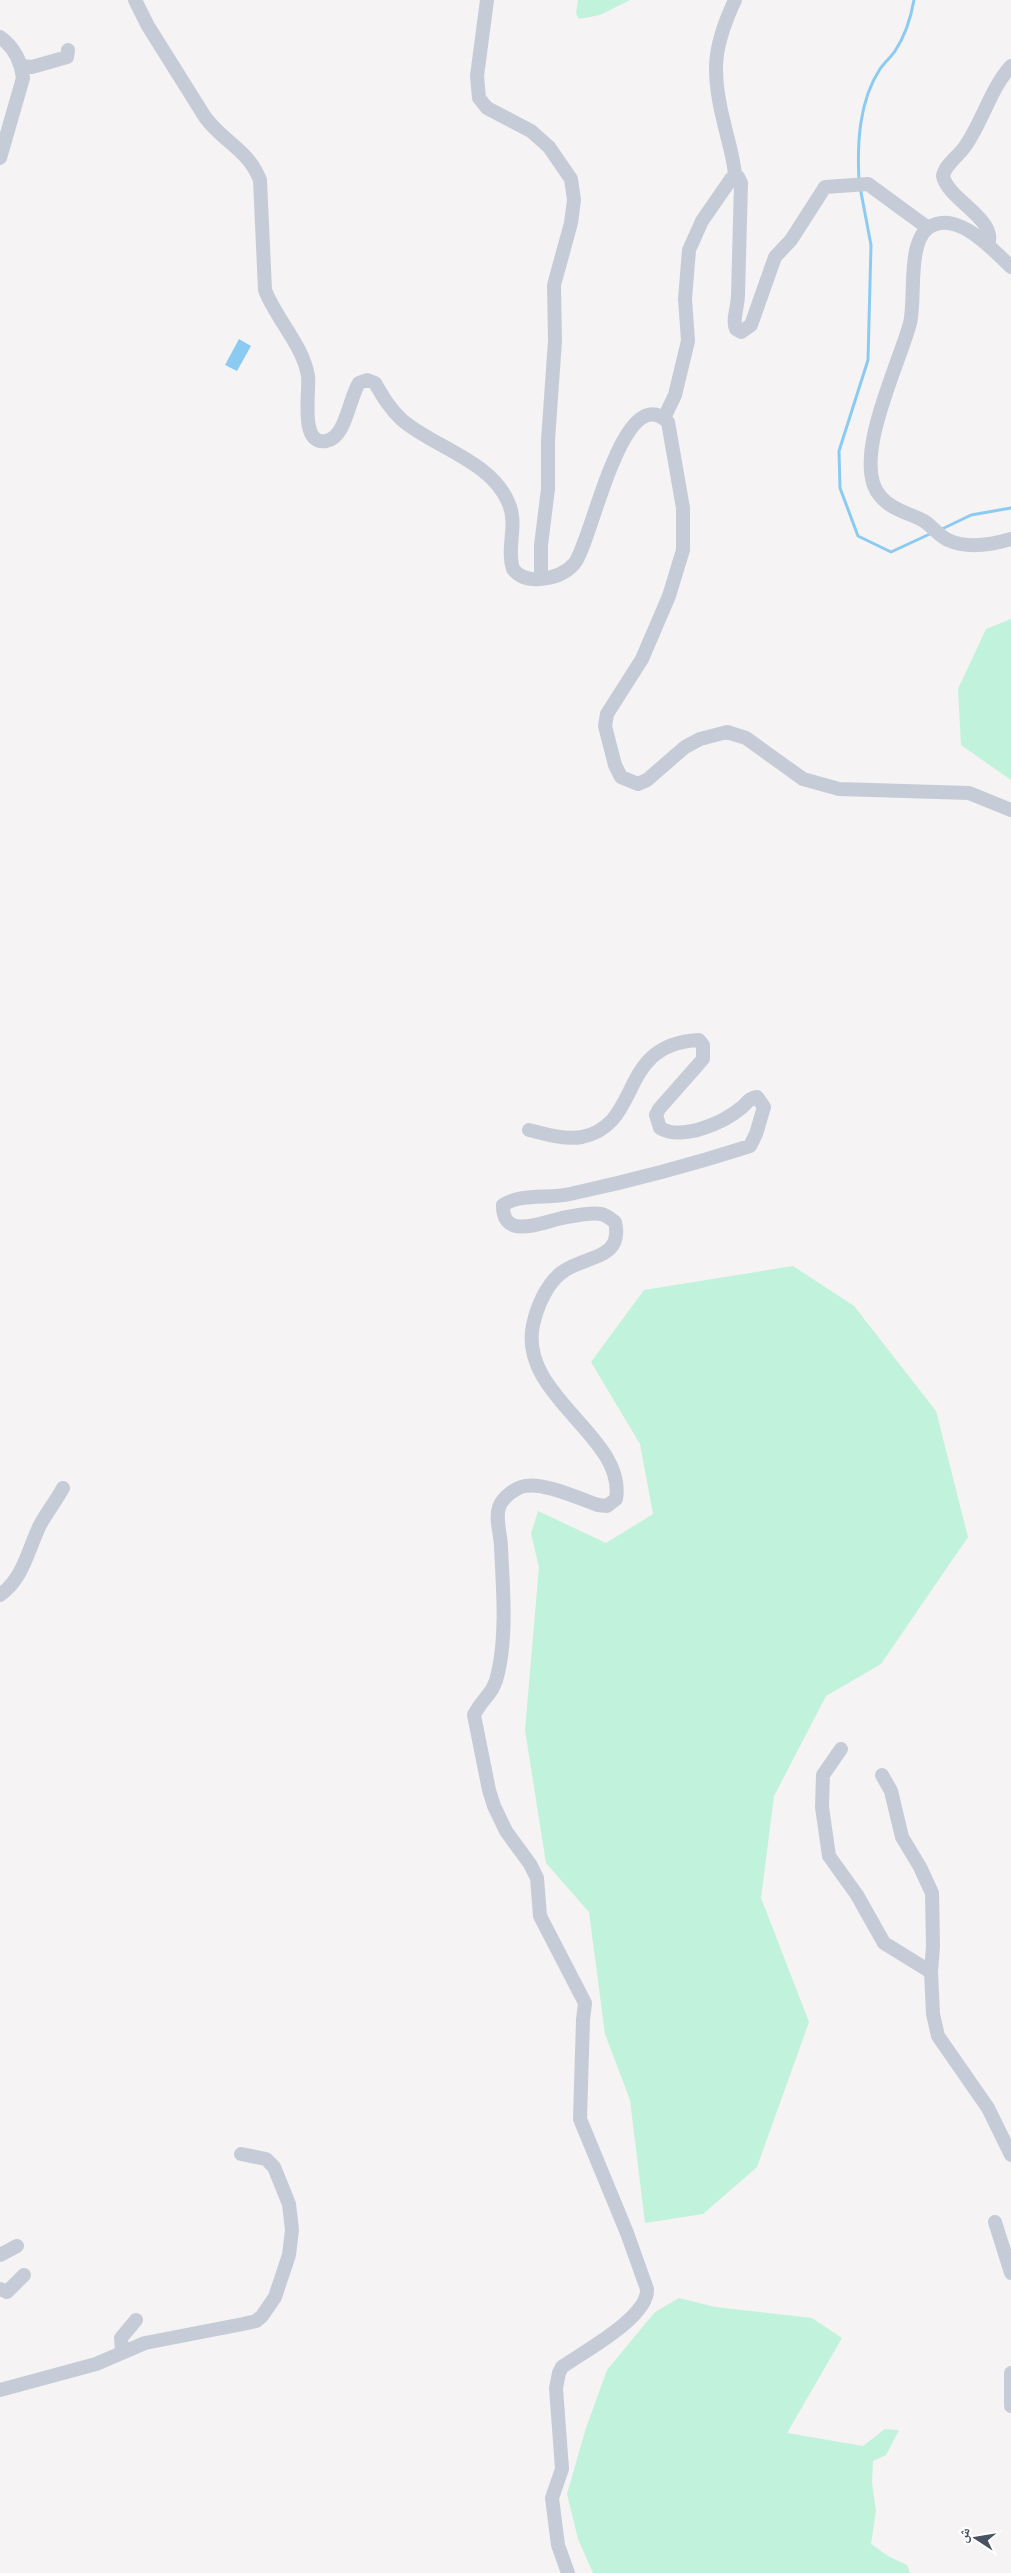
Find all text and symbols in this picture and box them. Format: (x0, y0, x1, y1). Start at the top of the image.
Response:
north arrow (951, 2513, 1001, 2563)
text: ش (954, 2526, 974, 2544)

